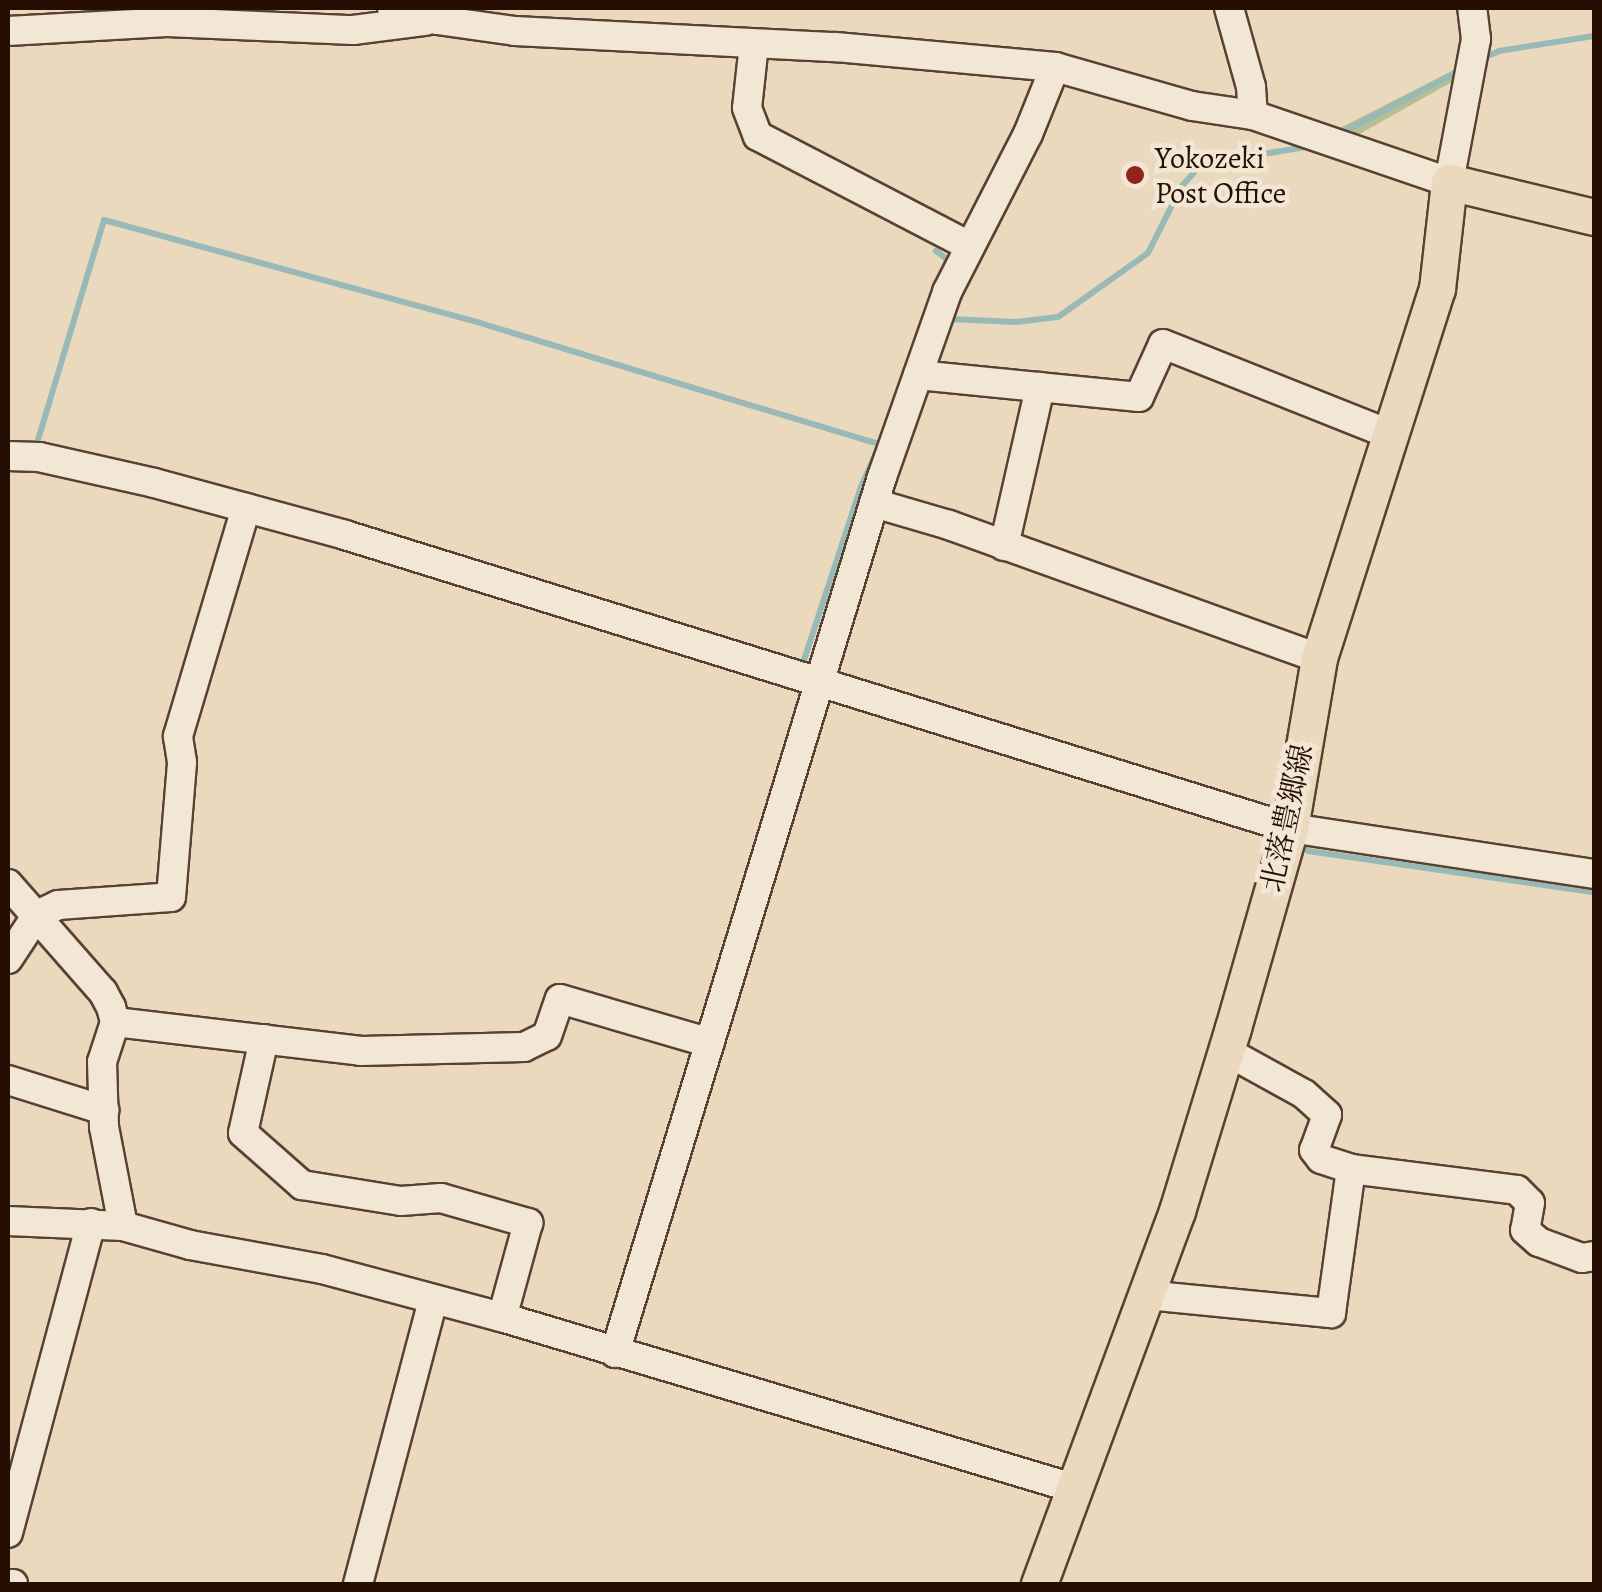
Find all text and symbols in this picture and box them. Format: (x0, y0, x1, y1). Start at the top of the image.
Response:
place label: Yokozeki Post Office (1155, 140, 1286, 210)
marker: Yokozeki Post Office (1124, 164, 1146, 186)
street label: 北落豊郷線 (1254, 741, 1320, 895)

